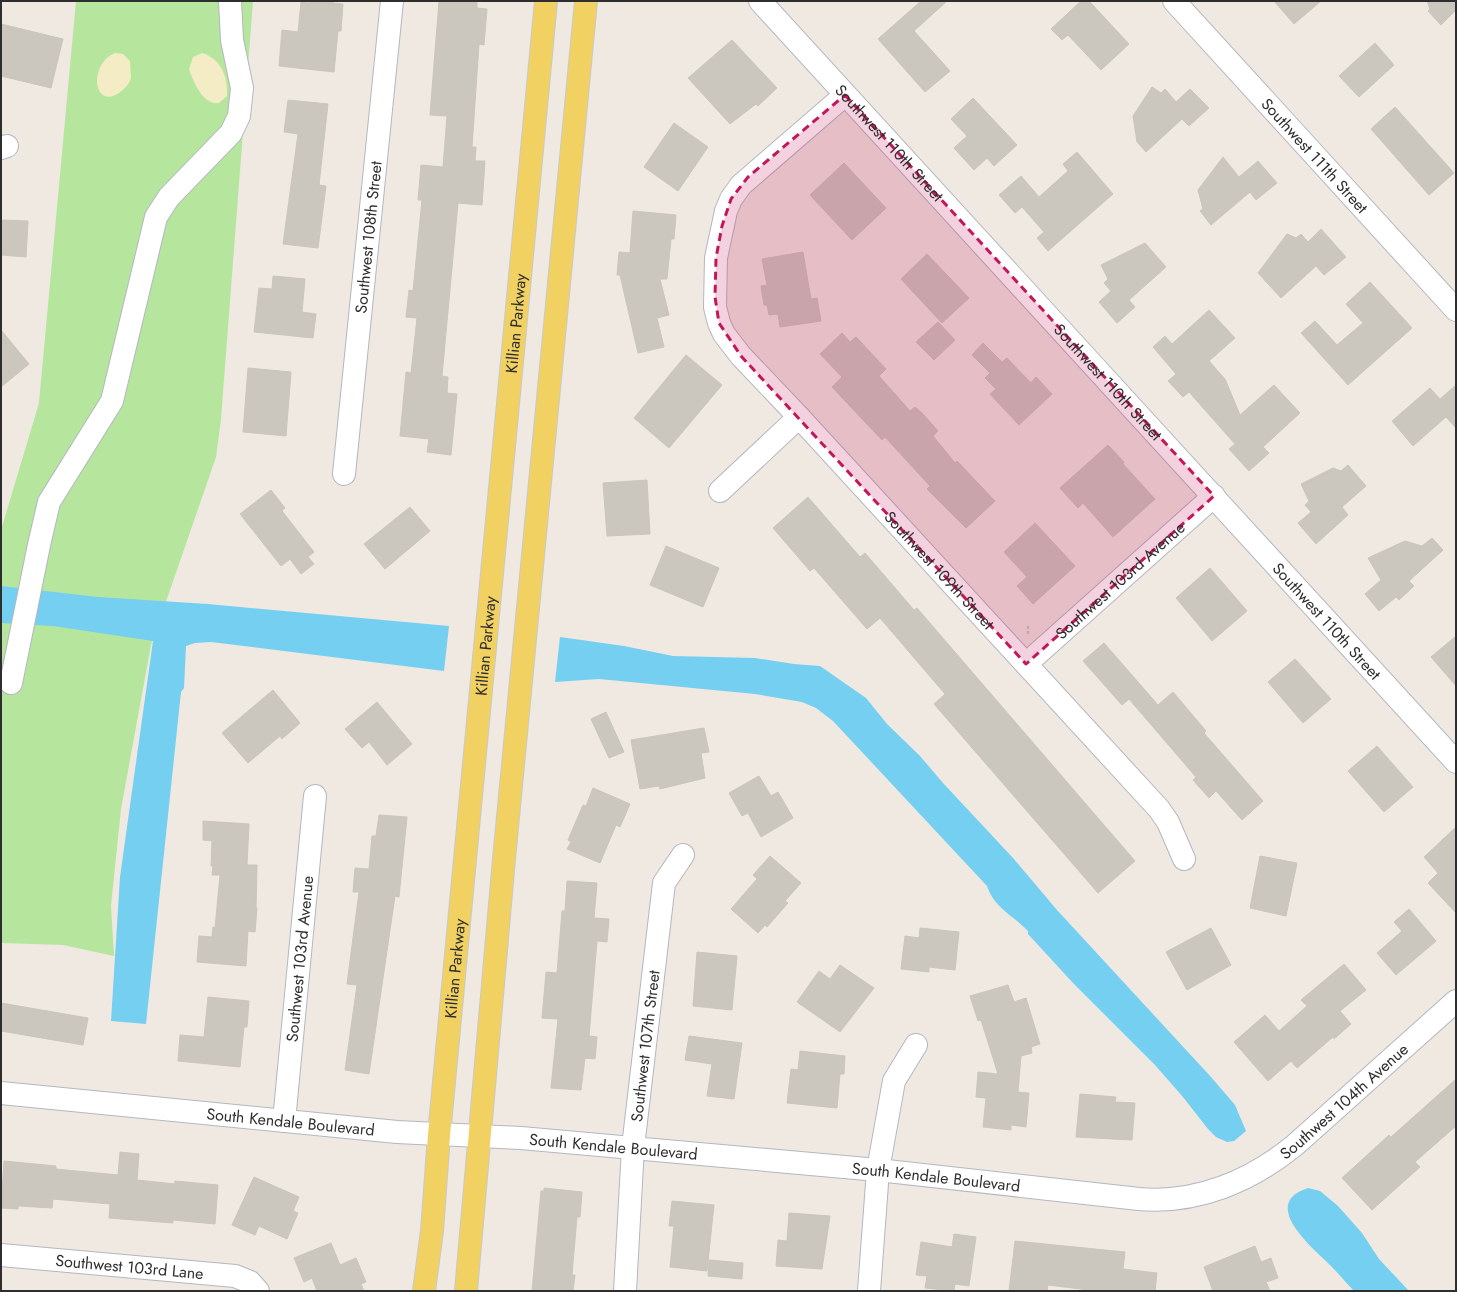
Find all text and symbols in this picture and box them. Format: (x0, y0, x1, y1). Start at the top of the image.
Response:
street label: Southwest 110th Street (830, 79, 949, 207)
street label: Southwest 111th Street (1256, 93, 1373, 219)
street label: Southwest 108th Street (349, 160, 388, 315)
street label: Killian Parkway (500, 272, 532, 374)
street label: Southwest 110th Street (1048, 318, 1168, 446)
street label: Southwest 109th Street (879, 506, 1000, 635)
street label: Southwest 103rd Avenue (1050, 516, 1190, 645)
street label: Southwest 110th Street (1267, 558, 1386, 685)
street label: Killian Parkway (469, 594, 502, 697)
street label: Southwest 103rd Avenue (281, 875, 319, 1043)
street label: Killian Parkway (439, 917, 471, 1019)
street label: Southwest 107th Street (625, 969, 666, 1123)
street label: Southwest 104th Avenue (1275, 1038, 1413, 1165)
street label: South Kendale Boulevard (205, 1102, 376, 1142)
street label: South Kendale Boulevard (528, 1128, 699, 1166)
street label: South Kendale Boulevard (851, 1157, 1021, 1198)
street label: Southwest 103rd Lane (54, 1249, 205, 1285)

